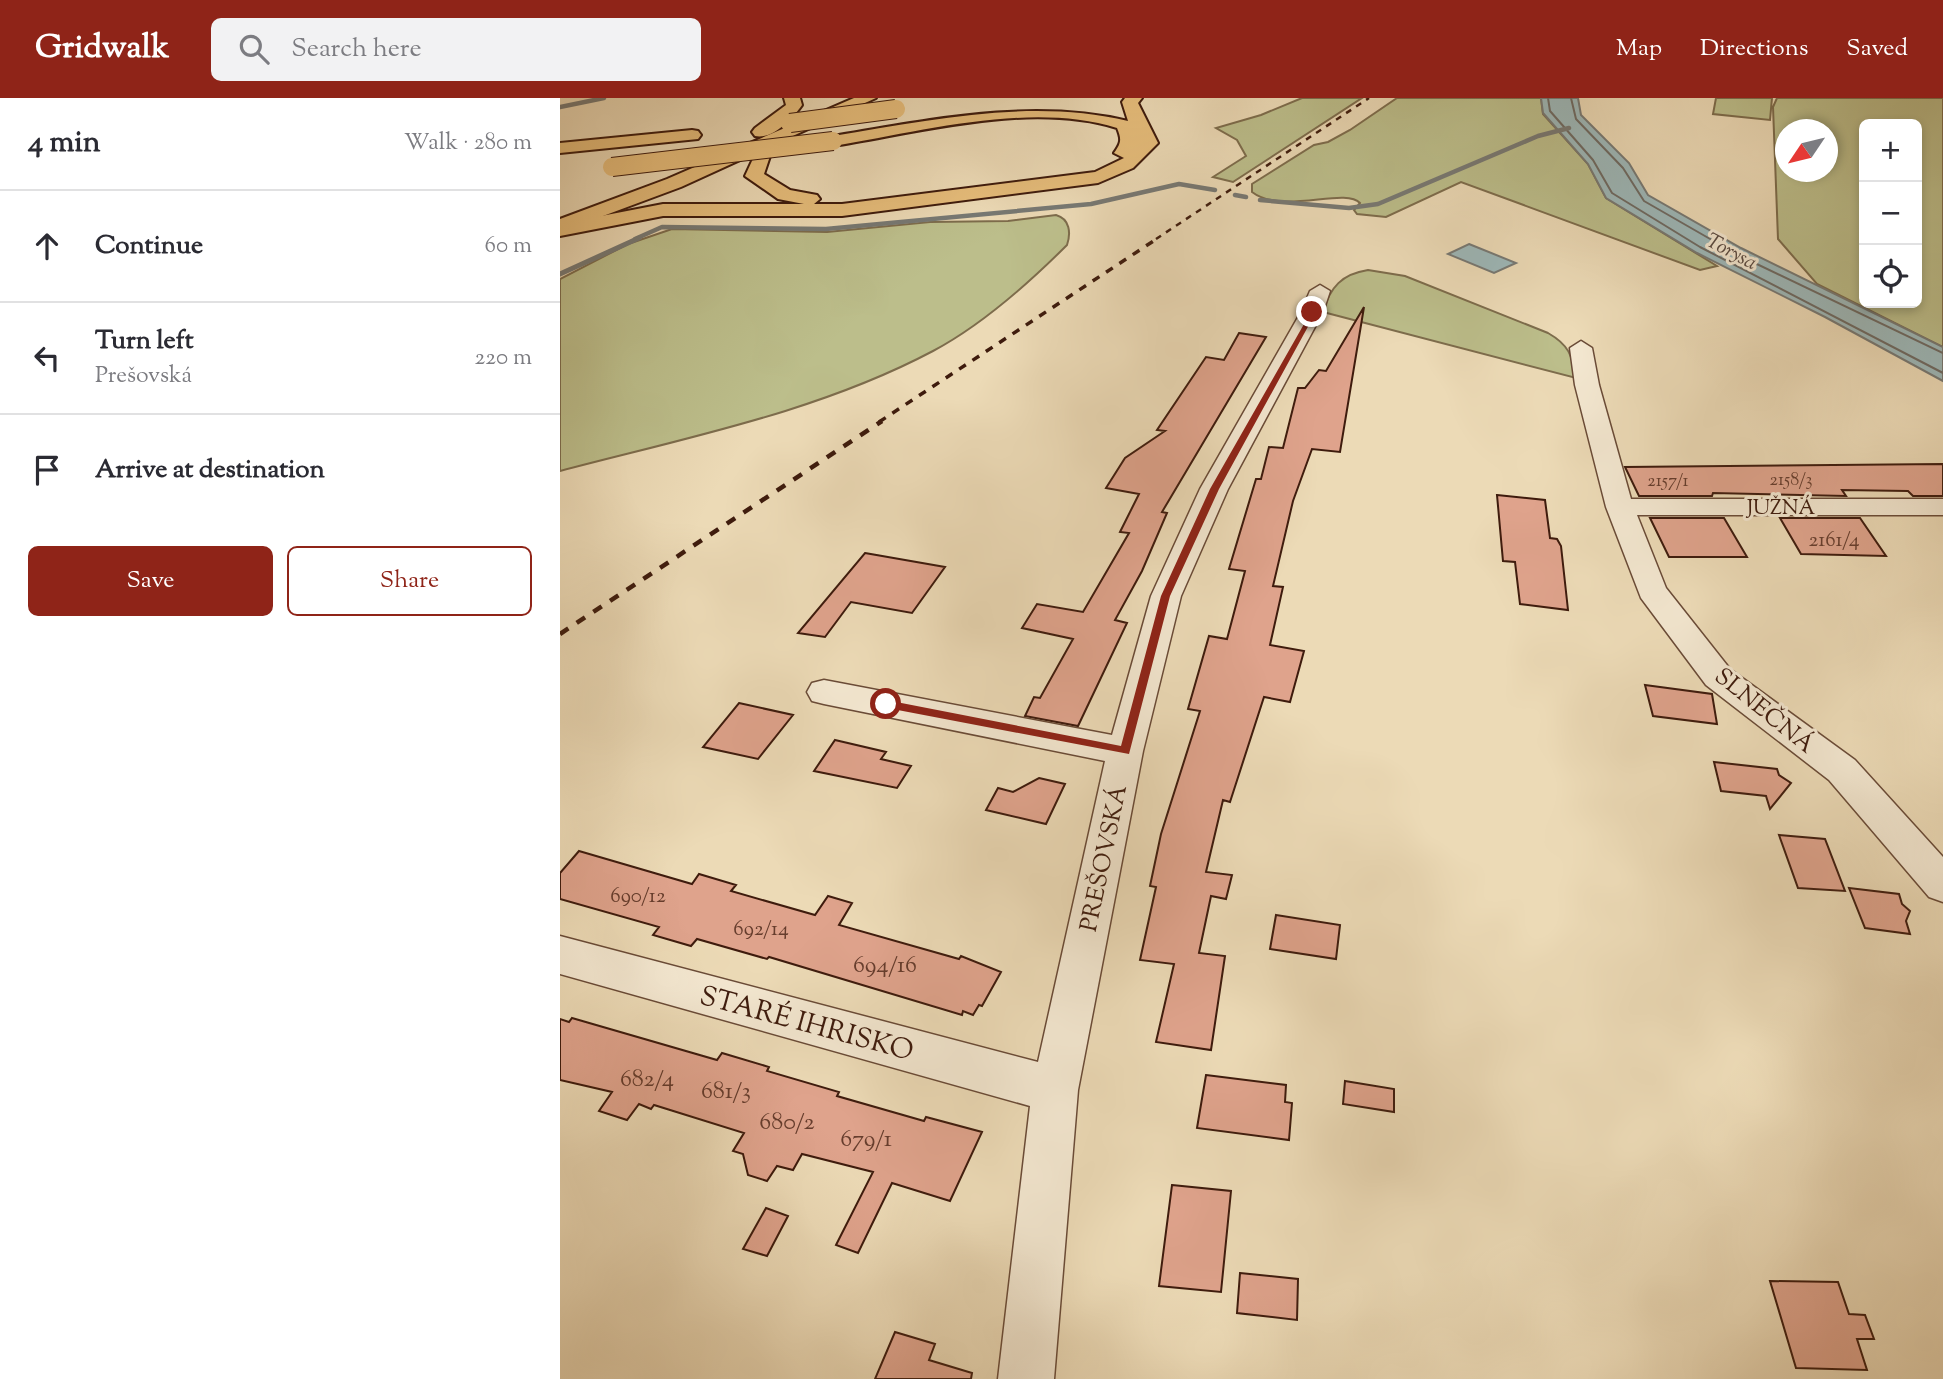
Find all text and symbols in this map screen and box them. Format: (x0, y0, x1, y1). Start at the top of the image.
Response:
search box (211, 18, 701, 81)
text: Gridwalk (35, 25, 169, 73)
icon: search (235, 30, 273, 68)
text: Search here (291, 31, 422, 68)
text: Map (1616, 32, 1662, 66)
text: Directions (1700, 32, 1808, 66)
text: Saved (1846, 32, 1908, 66)
north arrow (1775, 119, 1838, 182)
map controls (1859, 119, 1922, 308)
button: + (1859, 119, 1922, 182)
text: 4 min (28, 122, 101, 165)
text: Walk · 280 m (404, 127, 532, 160)
button: − (1859, 182, 1922, 245)
icon: ahead (28, 227, 66, 265)
water label: Torysa (1700, 227, 1762, 279)
text: Continue (95, 228, 203, 265)
text: 60 m (484, 230, 532, 263)
button: locate (1859, 245, 1922, 308)
route end (1296, 296, 1327, 327)
text: Turn left (95, 323, 194, 360)
icon: left (28, 339, 66, 377)
text: 220 m (474, 342, 532, 375)
text: Prešovská (95, 360, 192, 393)
icon: arrive (28, 451, 66, 489)
text: Arrive at destination (95, 452, 325, 489)
house number: 2158/3 (1769, 468, 1813, 494)
house number: 2157/1 (1647, 469, 1689, 495)
street label: JUŽNÁ (1746, 494, 1815, 524)
house number: 2161/4 (1808, 526, 1860, 556)
button: Save (28, 546, 273, 616)
button: Share (287, 546, 532, 616)
street label: SLNEČNÁ (1706, 661, 1821, 763)
route start (870, 688, 901, 719)
street label: PREŠOVSKÁ (1073, 781, 1137, 935)
house number: 690/12 (610, 882, 666, 912)
house number: 692/14 (733, 915, 789, 945)
house number: 694/16 (853, 949, 917, 983)
street label: STARÉ IHRISKO (695, 977, 918, 1073)
house number: 682/4 (620, 1063, 674, 1097)
house number: 681/3 (701, 1075, 751, 1109)
house number: 680/2 (759, 1106, 815, 1140)
house number: 679/1 (840, 1123, 892, 1157)

